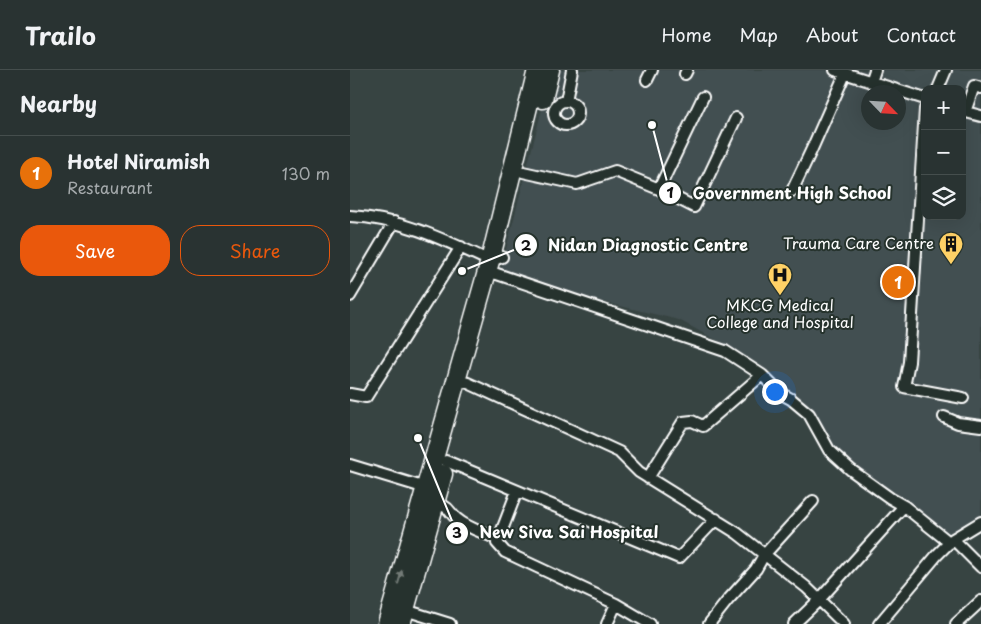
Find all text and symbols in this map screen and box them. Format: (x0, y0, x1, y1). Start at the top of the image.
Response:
text: Trailo (25, 17, 96, 53)
text: Home (661, 21, 711, 48)
text: Map (739, 21, 778, 48)
text: About (806, 21, 858, 48)
text: Contact (886, 21, 956, 48)
north arrow (861, 85, 906, 130)
map controls (921, 85, 966, 220)
button: + (921, 85, 966, 130)
text: Nearby (20, 87, 97, 119)
button: − (921, 130, 966, 175)
text: Hotel Niramish (67, 147, 210, 175)
text: 1 (32, 161, 40, 185)
text: 130 m (282, 161, 330, 185)
text: Restaurant (67, 175, 153, 199)
button: layers (921, 175, 966, 220)
callout: Government High School (658, 178, 902, 209)
text: 1 (666, 180, 674, 203)
text: Government High School (693, 180, 892, 204)
button: Save (20, 225, 170, 276)
button: Share (180, 225, 330, 276)
callout: Nidan Diagnostic Centre (513, 230, 758, 261)
place label: Trauma Care Centre (783, 231, 934, 254)
building icon: Trauma Care Centre (938, 231, 964, 265)
text: Nidan Diagnostic Centre (548, 232, 748, 256)
text: 2 (521, 233, 532, 256)
hospital icon: MKCG Medical College and Hospital (767, 262, 793, 296)
pin: 1 (882, 263, 914, 301)
place label: MKCG Medical College and Hospital (706, 293, 854, 333)
your location (762, 379, 788, 405)
callout: New Siva Sai Hospital (445, 517, 669, 548)
text: New Siva Sai Hospital (480, 519, 659, 543)
text: 3 (452, 520, 462, 543)
one-way arrow (397, 570, 405, 585)

